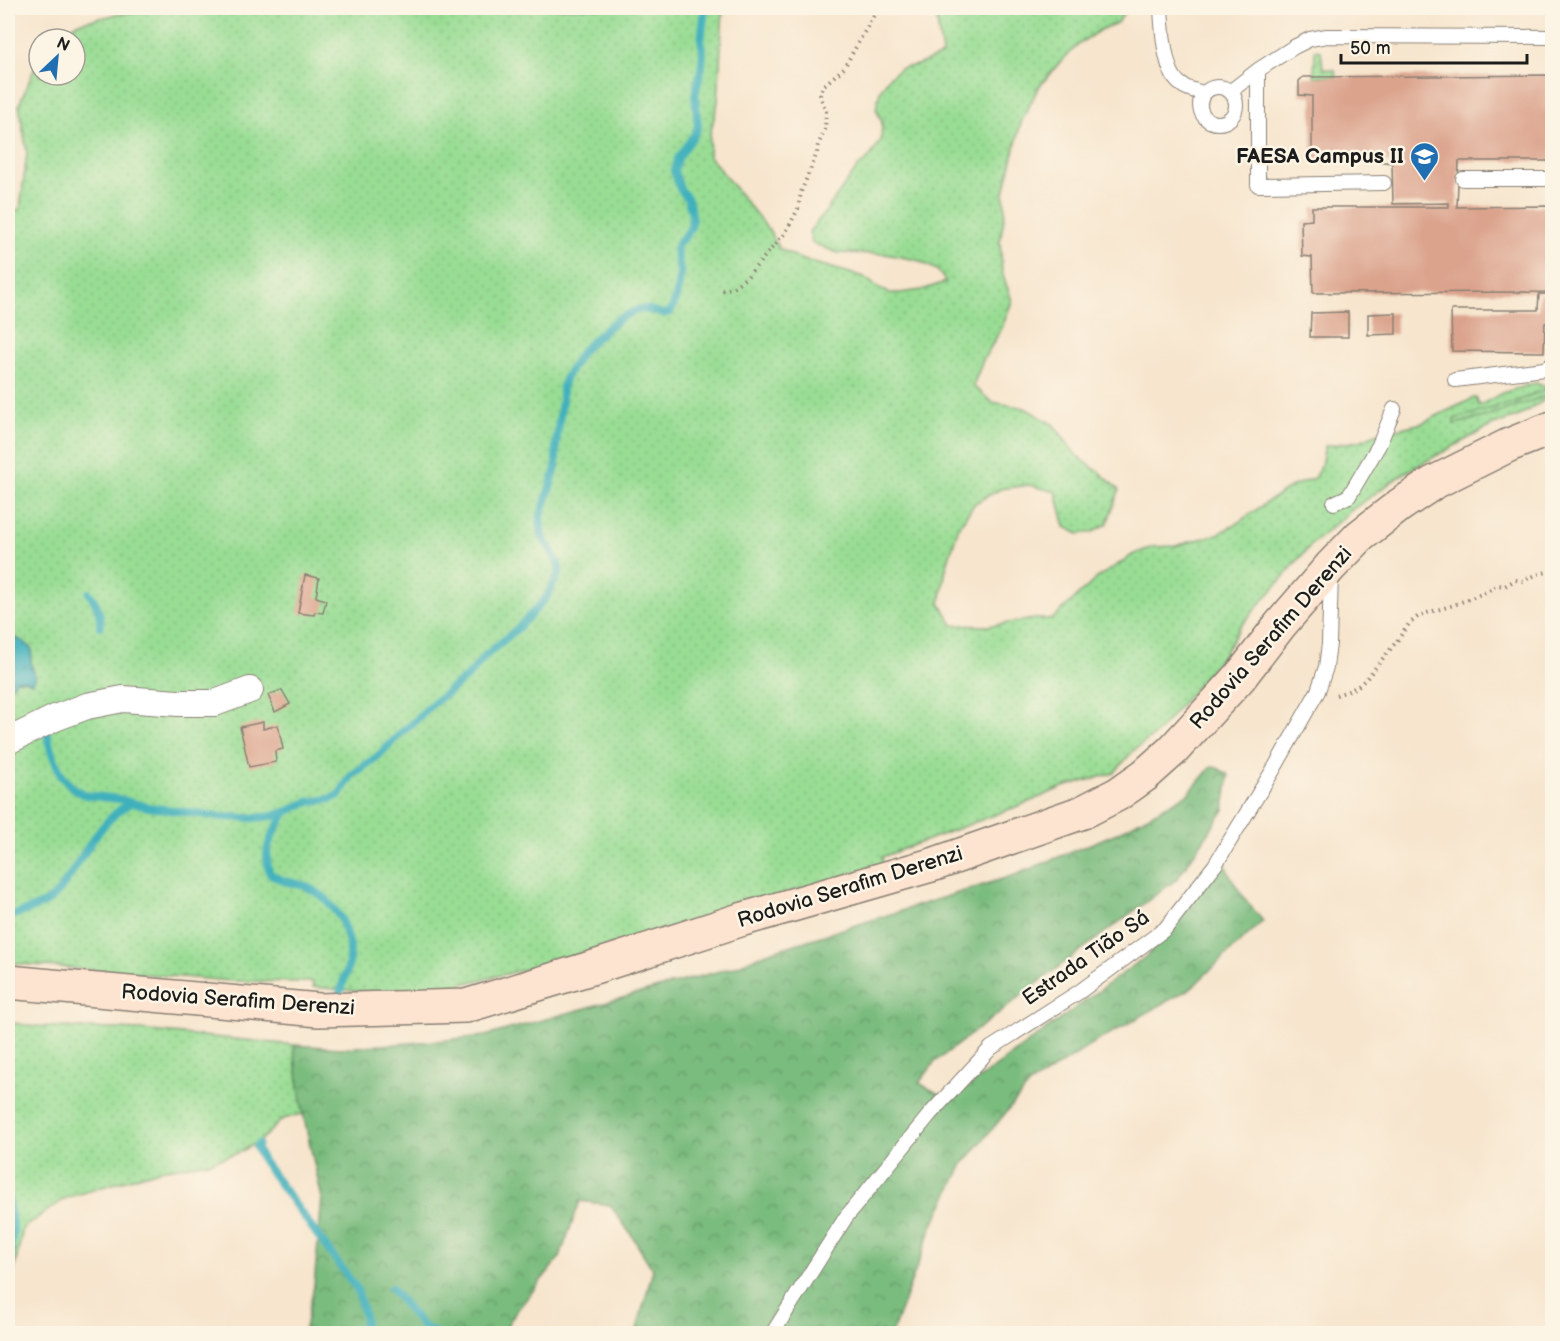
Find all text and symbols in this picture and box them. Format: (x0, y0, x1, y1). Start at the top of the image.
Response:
north arrow (27, 27, 87, 87)
scale bar (1341, 27, 1527, 65)
text: N (53, 34, 72, 56)
text: 50 m (1350, 38, 1391, 59)
school or university icon: FAESA Campus II (1409, 140, 1441, 182)
place label: FAESA Campus II (1236, 144, 1404, 169)
street label: Rodovia Serafim Derenzi (1185, 541, 1357, 735)
street label: Rodovia Serafim Derenzi (734, 841, 966, 933)
street label: Estrada Tião Sá (1018, 905, 1154, 1011)
street label: Rodovia Serafim Derenzi (120, 979, 356, 1021)

